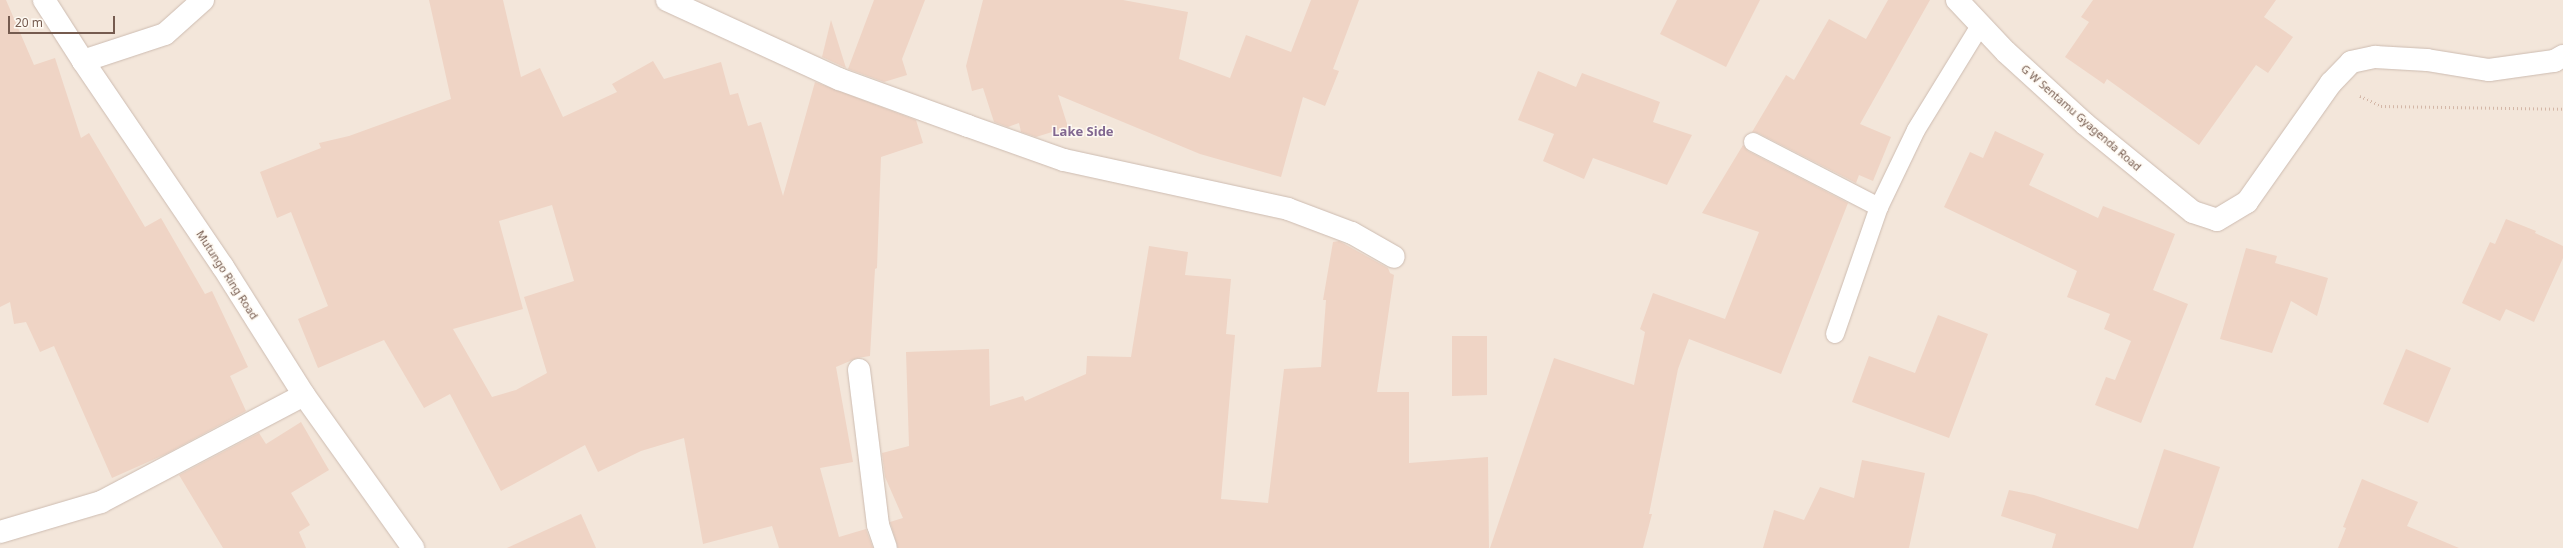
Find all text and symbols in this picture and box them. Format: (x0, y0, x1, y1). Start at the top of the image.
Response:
scale bar (10, 8, 117, 34)
text: 20 m (15, 14, 43, 31)
street label: G W Sentamu Gyagenda Road (2018, 62, 2144, 174)
district label: Lake Side (1052, 123, 1114, 139)
street label: Mutungo Ring Road (193, 228, 261, 322)

